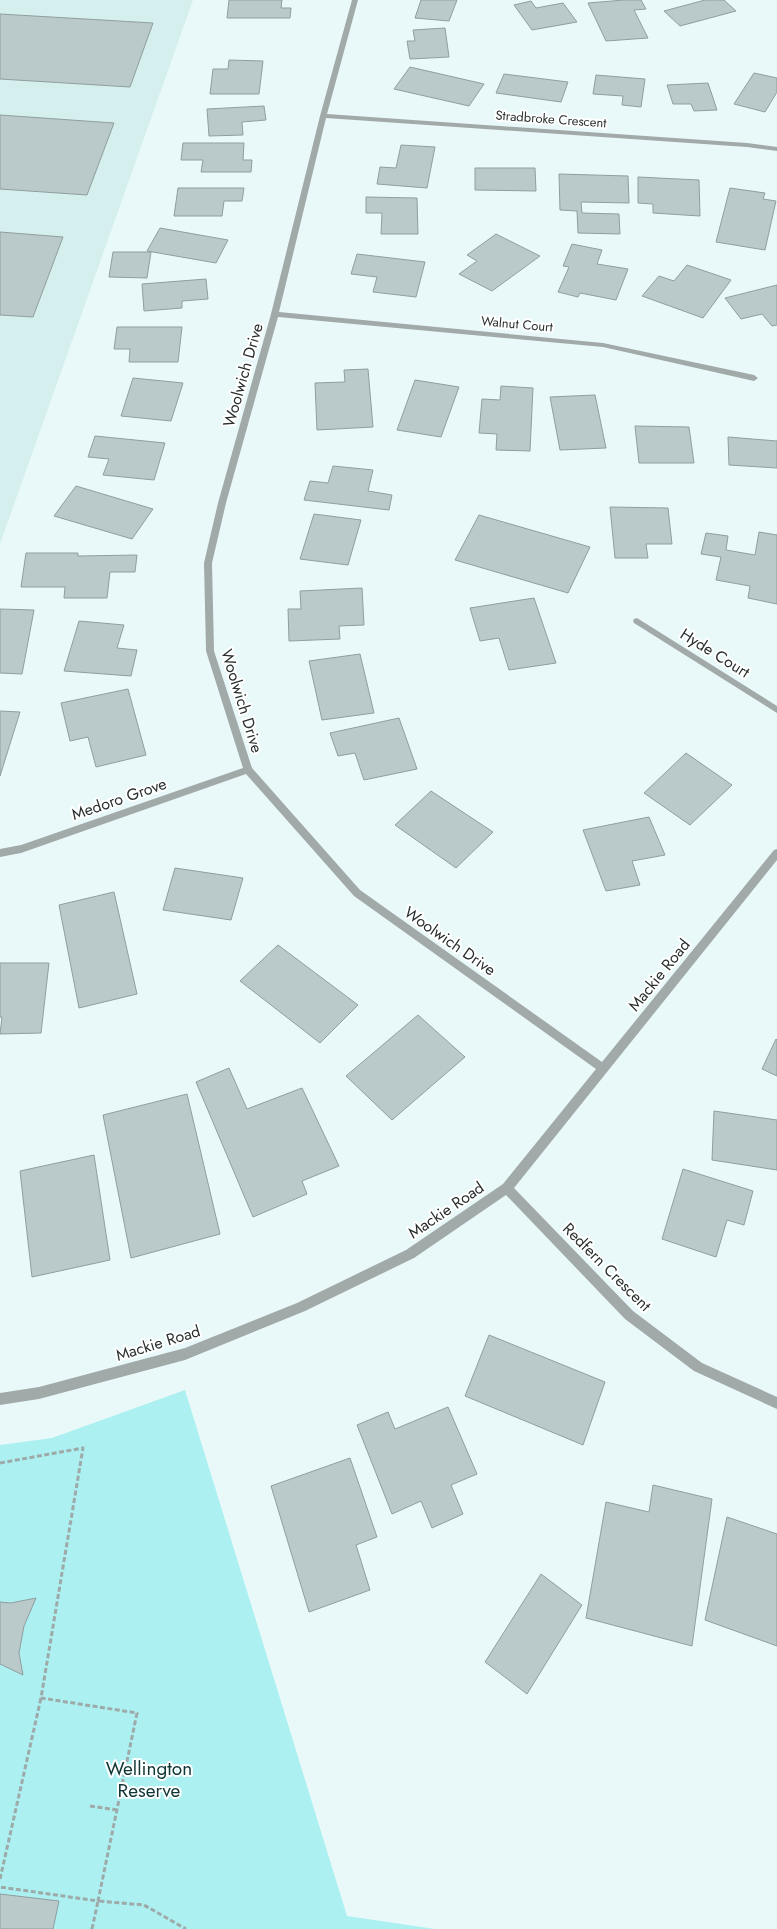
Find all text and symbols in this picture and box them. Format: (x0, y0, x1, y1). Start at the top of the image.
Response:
street label: Stradbroke Crescent (495, 106, 608, 132)
street label: Walnut Court (480, 311, 555, 337)
street label: Woolwich Drive (217, 320, 269, 430)
street label: Hyde Court (676, 623, 754, 684)
street label: Woolwich Drive (215, 646, 269, 756)
street label: Medoro Grove (68, 772, 170, 826)
street label: Woolwich Drive (400, 901, 500, 981)
street label: Mackie Road (623, 934, 695, 1016)
street label: Mackie Road (403, 1176, 489, 1244)
street label: Redfern Crescent (558, 1218, 657, 1317)
street label: Mackie Road (113, 1319, 203, 1367)
park label: Wellington Reserve (106, 1755, 192, 1804)

